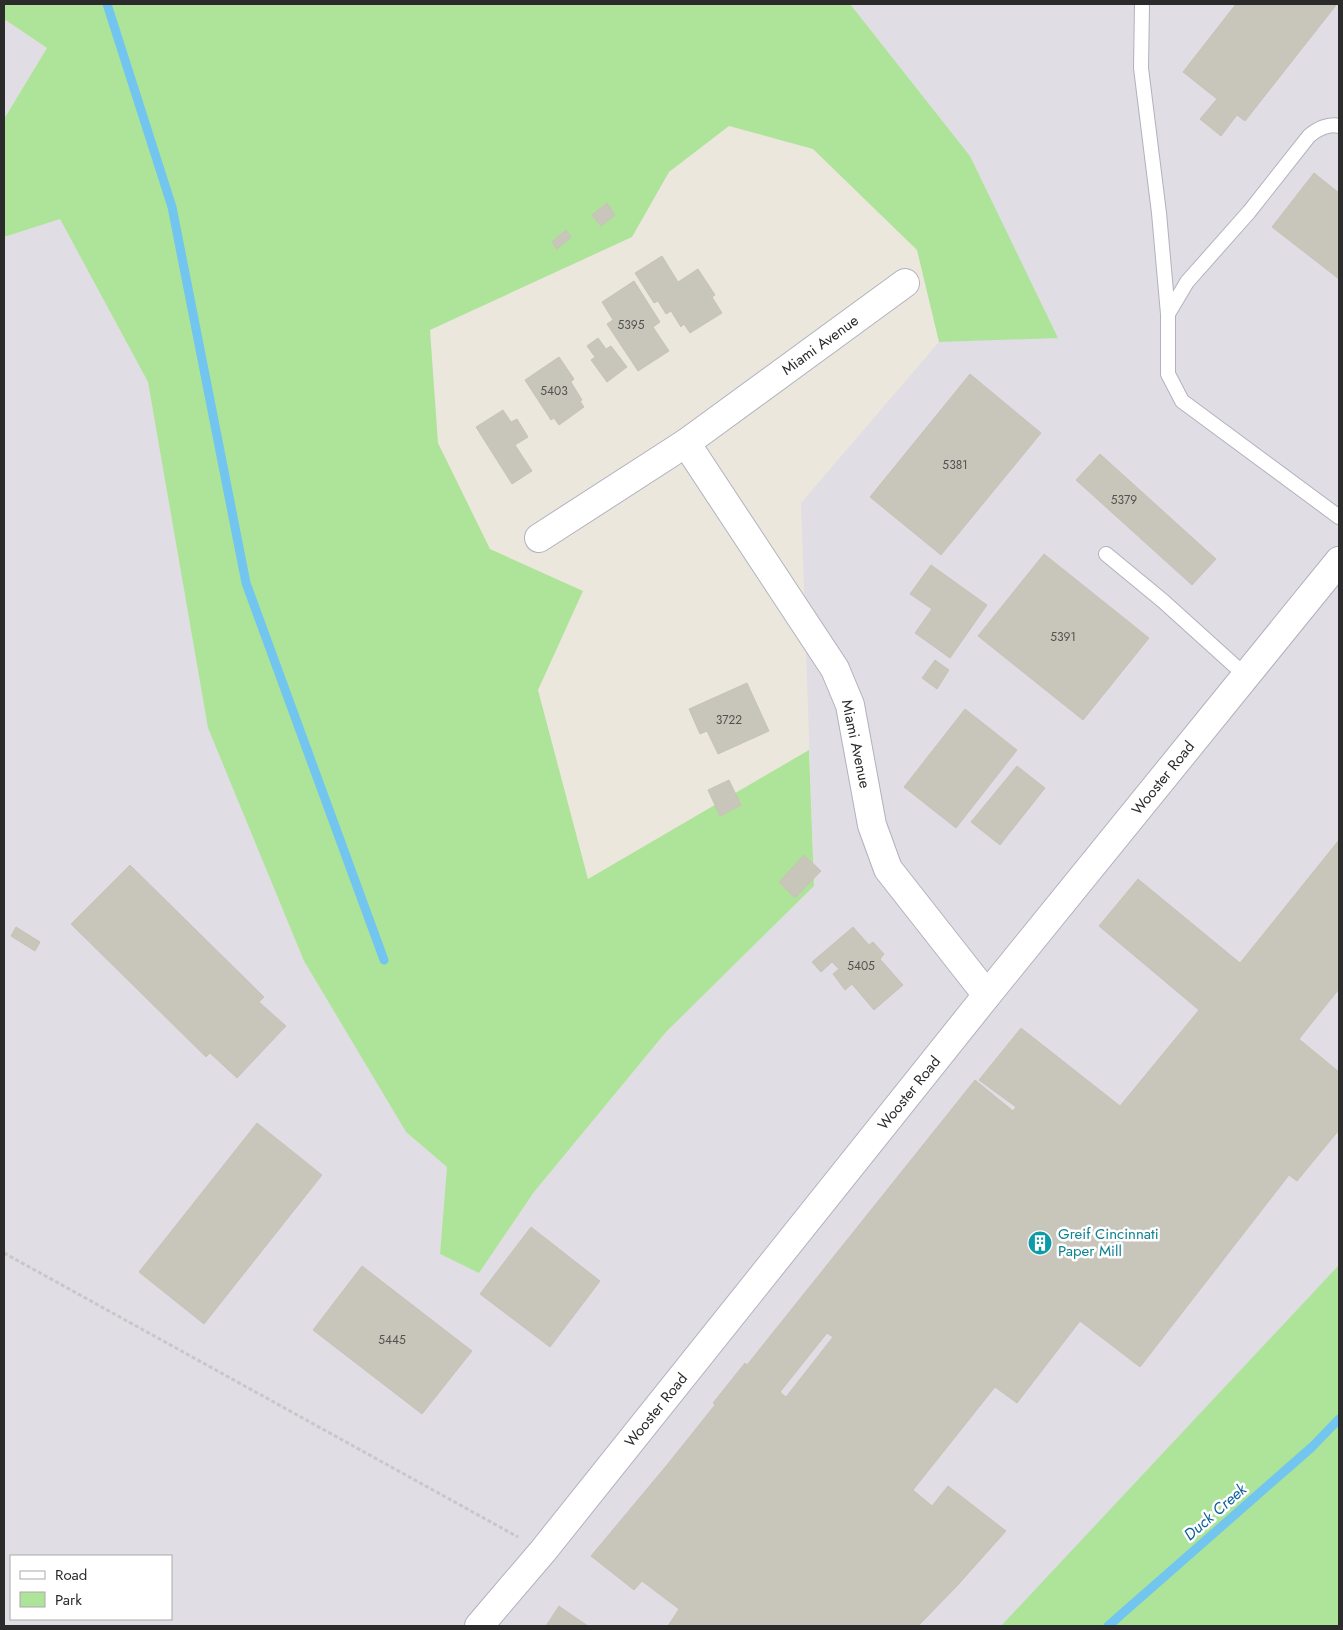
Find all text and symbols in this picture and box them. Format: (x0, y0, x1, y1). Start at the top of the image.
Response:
street label: Miami Avenue (777, 309, 863, 380)
house number: 5395 (617, 316, 645, 334)
house number: 5403 (540, 382, 568, 400)
house number: 5381 (942, 456, 968, 474)
house number: 5379 (1111, 491, 1137, 509)
house number: 5391 (1050, 628, 1076, 646)
street label: Miami Avenue (836, 698, 876, 791)
house number: 3722 (716, 711, 742, 729)
street label: Wooster Road (1126, 736, 1200, 820)
house number: 5405 (847, 957, 875, 975)
street label: Wooster Road (872, 1051, 946, 1135)
place label: Greif Cincinnati Paper Mill (1058, 1223, 1159, 1262)
building icon: Greif Cincinnati Paper Mill (1027, 1230, 1053, 1256)
house number: 5445 (378, 1331, 406, 1349)
street label: Wooster Road (619, 1368, 693, 1452)
water label: Duck Creek (1179, 1478, 1252, 1546)
legend (10, 1555, 172, 1620)
text: Road (55, 1564, 87, 1586)
text: Park (55, 1589, 82, 1611)

